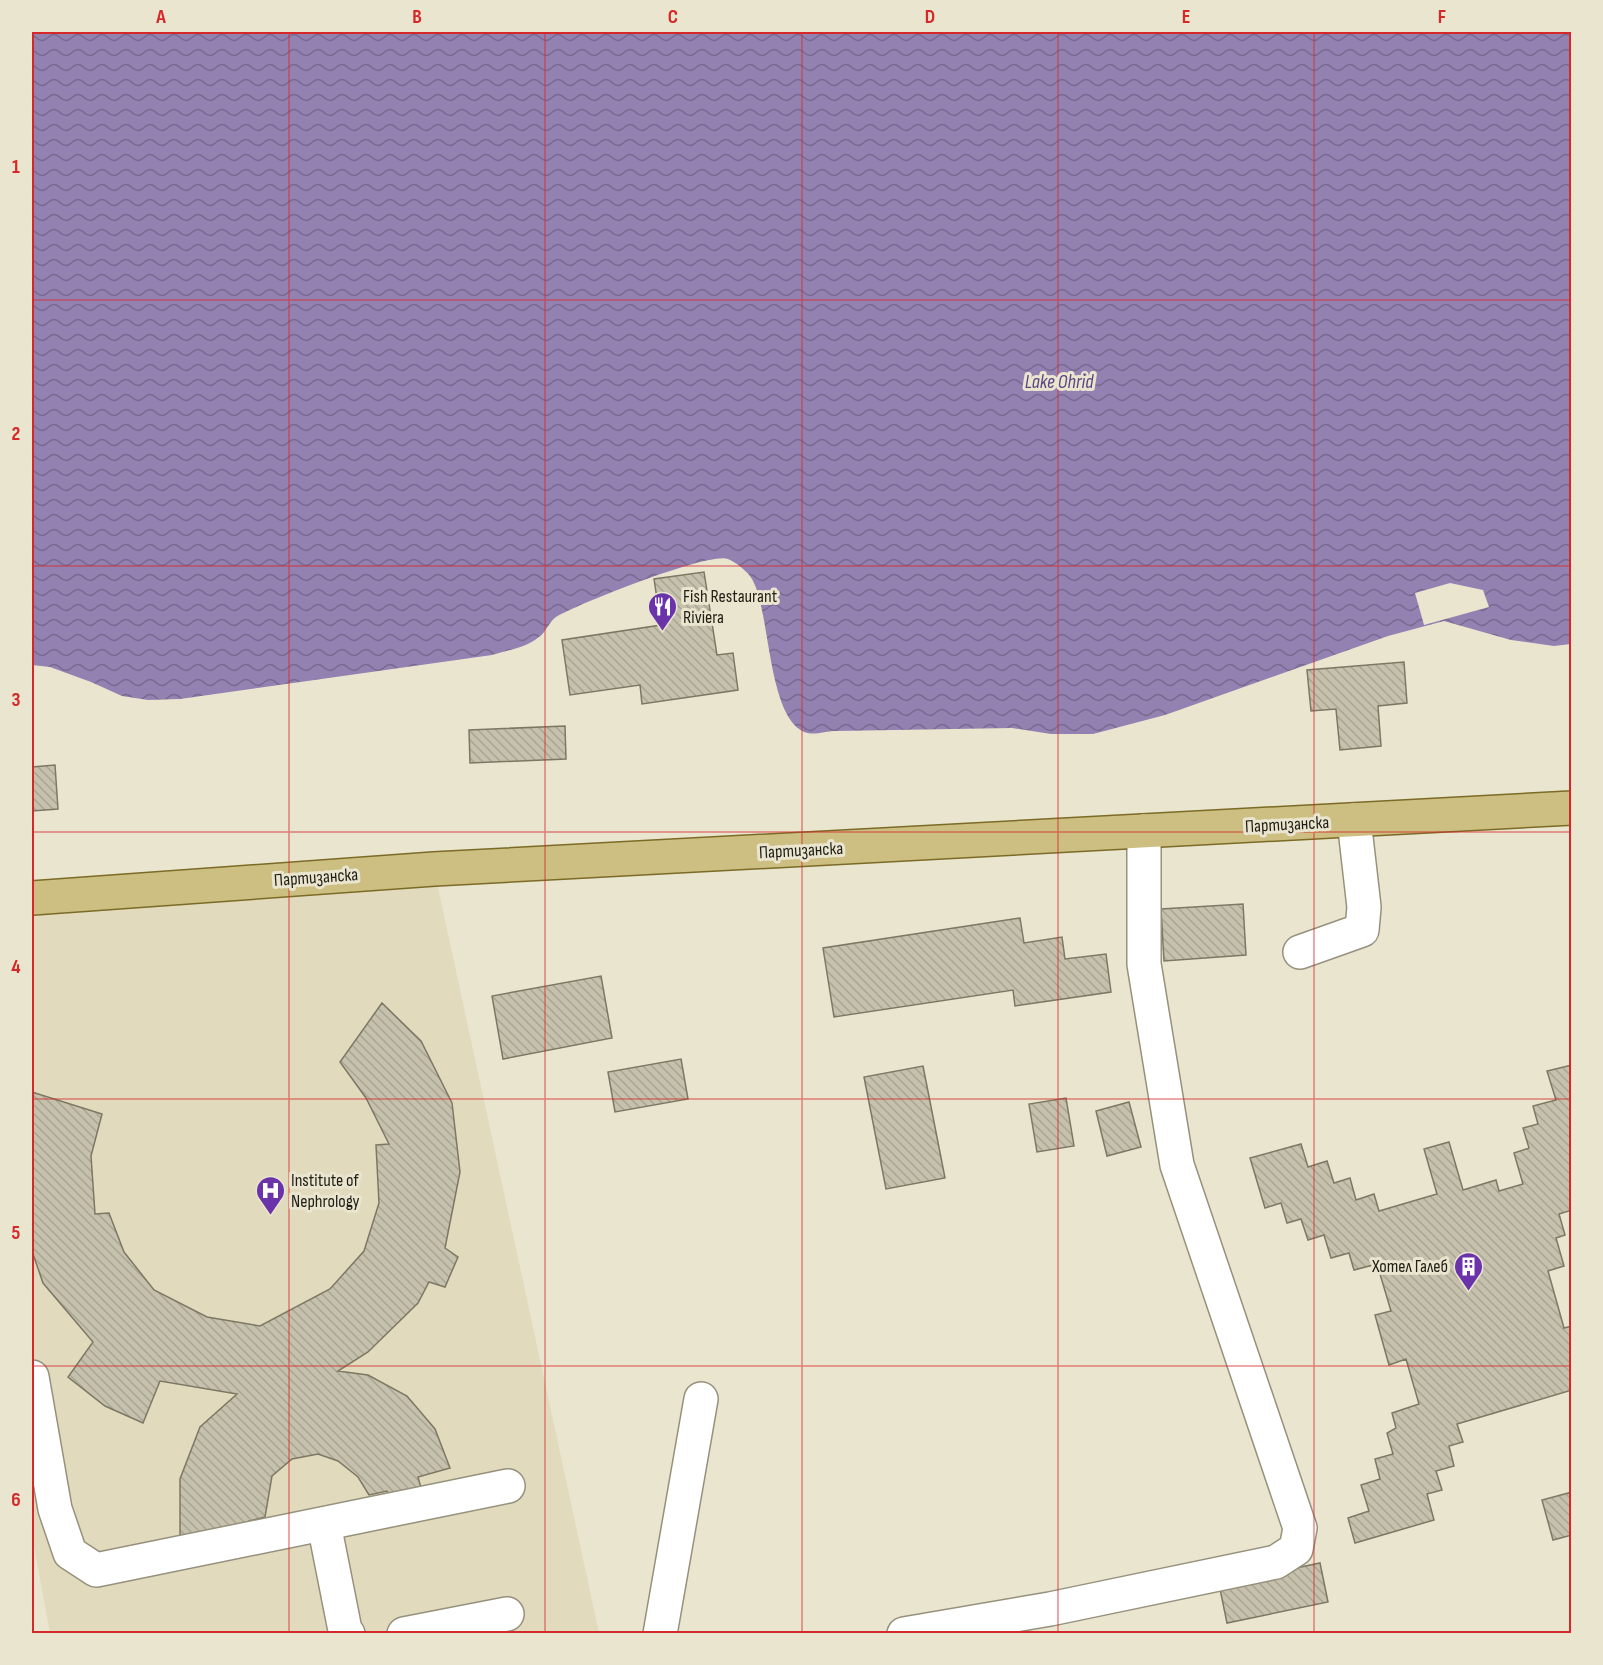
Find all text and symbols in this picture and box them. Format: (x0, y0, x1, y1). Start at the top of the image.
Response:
text: A (155, 5, 166, 29)
text: B (412, 5, 422, 29)
text: C (668, 5, 678, 29)
text: D (925, 5, 935, 29)
text: E (1182, 5, 1190, 29)
text: F (1438, 5, 1446, 29)
text: 1 (12, 155, 20, 179)
water label: Lake Ohrid (1025, 370, 1094, 394)
text: 2 (12, 422, 20, 446)
place label: Fish Restaurant Riviera (683, 586, 778, 628)
restaurant icon: Fish Restaurant Riviera (646, 590, 678, 632)
text: 3 (12, 688, 21, 712)
street label: Партизанска (1244, 812, 1330, 837)
street label: Партизанска (758, 838, 844, 863)
street label: Партизанска (273, 864, 359, 891)
text: 4 (11, 955, 21, 979)
place label: Institute of Nephrology (291, 1170, 360, 1212)
hospital icon: Institute of Nephrology (254, 1174, 286, 1216)
text: 5 (12, 1221, 21, 1245)
building icon: Хотел Галеб (1453, 1250, 1485, 1292)
place label: Хотел Галеб (1371, 1256, 1448, 1277)
text: 6 (11, 1488, 21, 1512)

